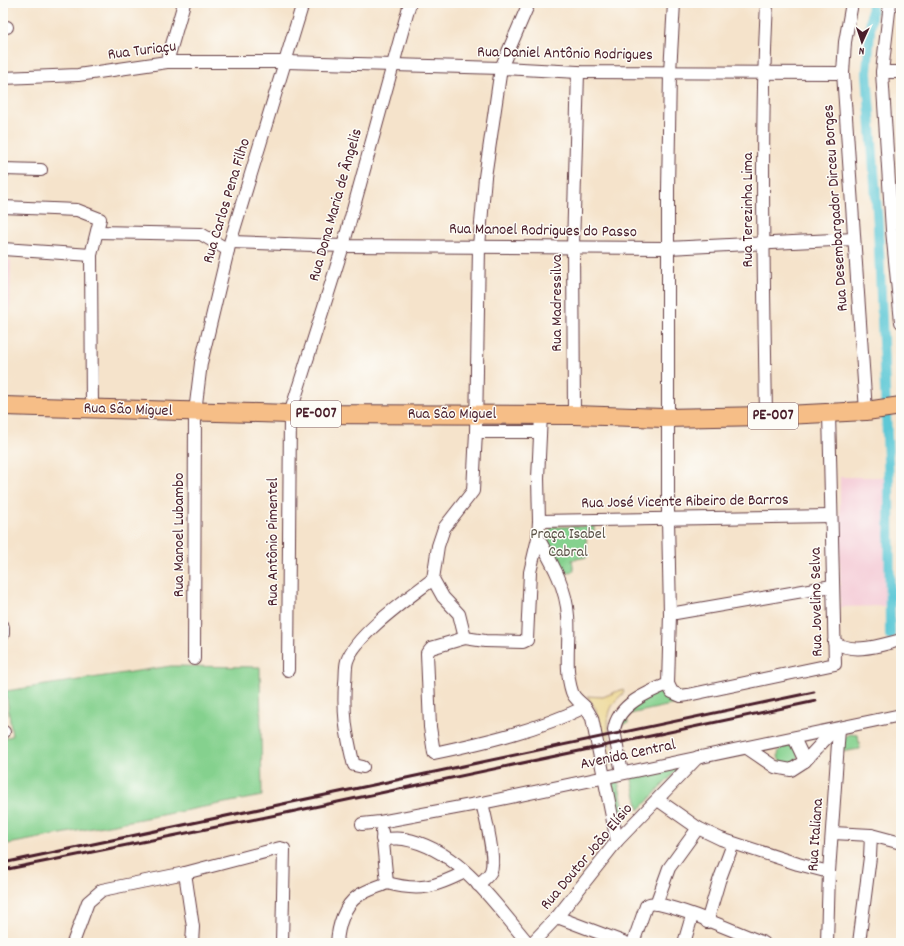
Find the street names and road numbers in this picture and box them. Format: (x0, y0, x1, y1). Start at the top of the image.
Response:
street label: Rua Turiaçu (106, 35, 178, 67)
street label: Rua Daniel Antônio Rodrigues (477, 41, 653, 67)
street label: Rua Desembargador Dirceu Borges (817, 103, 855, 312)
street label: Rua Dona Maria de Ângelis (303, 126, 369, 284)
street label: Rua Carlos Pena Filho (197, 136, 257, 266)
street label: Rua Terezinha Lima (737, 152, 760, 268)
street label: Rua Manoel Rodrigues do Passo (449, 218, 637, 244)
street label: Rua Madressilva (546, 254, 569, 352)
street label: Rua São Miguel (83, 397, 173, 423)
road number: PE-007 (291, 401, 341, 427)
street label: Rua São Miguel (408, 403, 497, 426)
road number: PE-007 (748, 403, 798, 429)
street label: Rua Manoel Lubambo (168, 473, 191, 597)
street label: Rua Antônio Pimentel (262, 478, 285, 606)
street label: Rua José Vicente Ribeiro de Barros (581, 489, 789, 515)
street label: Rua Jovelino Selva (805, 547, 829, 657)
street label: Avenida Central (578, 734, 678, 776)
street label: Rua Italiana (802, 797, 830, 872)
street label: Rua Doutor João Elísio (535, 799, 639, 915)

